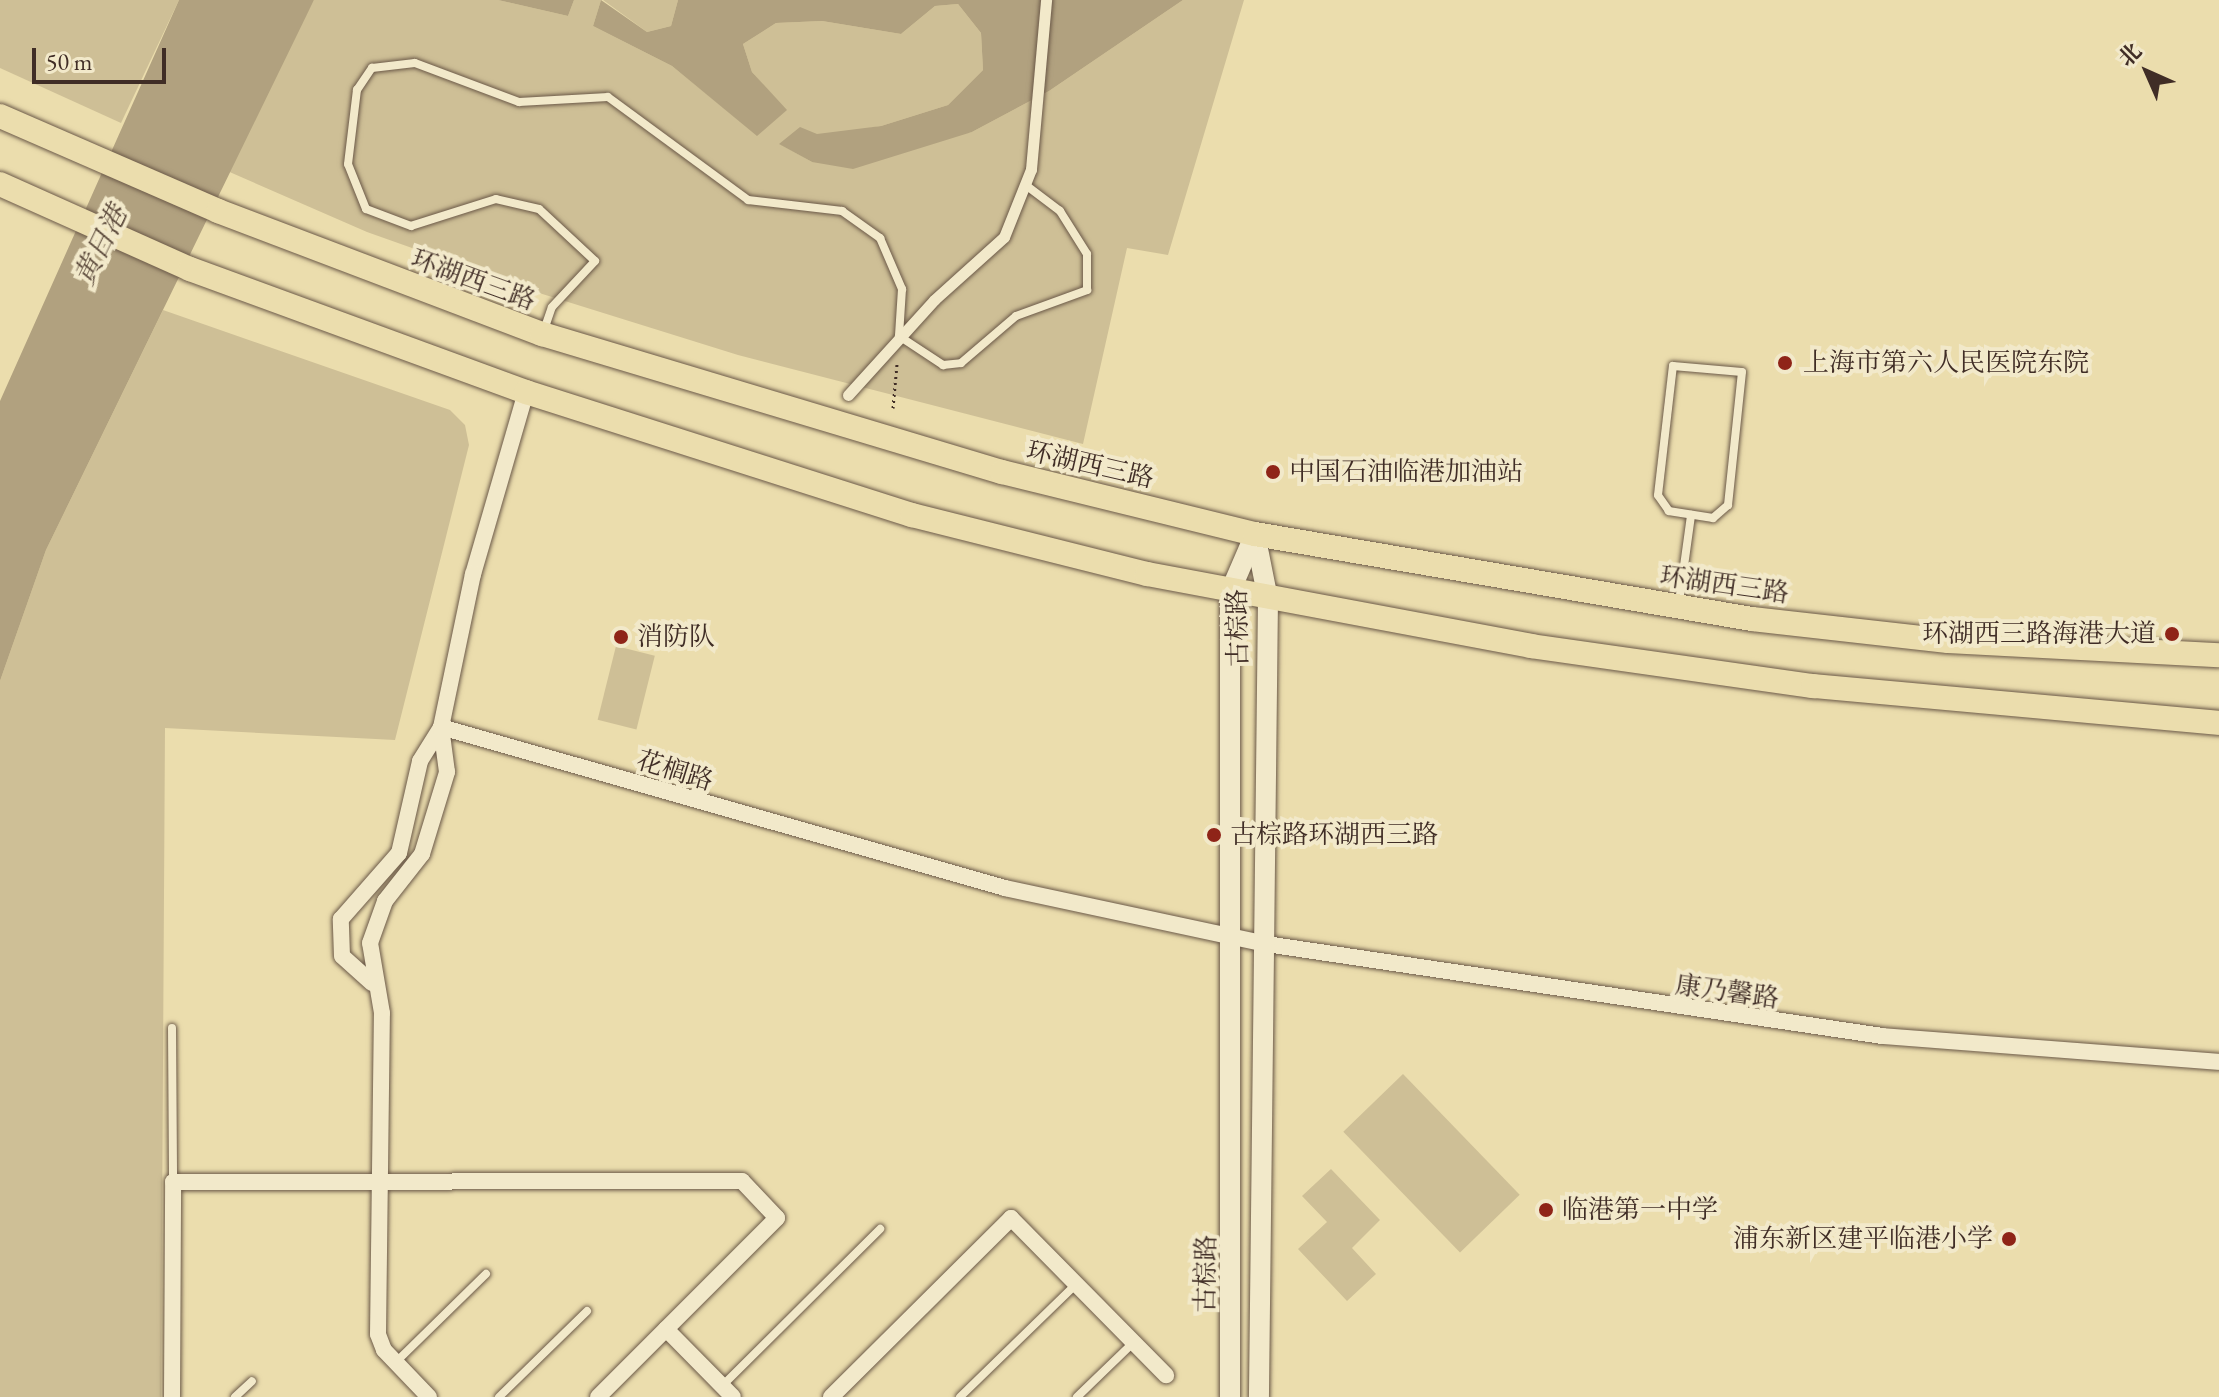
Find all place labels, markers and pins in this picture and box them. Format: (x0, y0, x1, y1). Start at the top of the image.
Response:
place label: 上海市第六人民医院东院 (1803, 347, 2089, 379)
marker: 上海市第六人民医院东院 (1774, 352, 1796, 374)
place label: 中国石油临港加油站 (1289, 456, 1523, 488)
marker: 中国石油临港加油站 (1264, 463, 1282, 481)
place label: 环湖西三路海港大道 (1922, 618, 2156, 650)
place label: 消防队 (637, 621, 715, 653)
marker: 环湖西三路海港大道 (2163, 625, 2181, 643)
marker: 消防队 (612, 628, 630, 646)
place label: 古棕路环湖西三路 (1230, 819, 1438, 851)
marker: 古棕路环湖西三路 (1205, 826, 1223, 844)
place label: 临港第一中学 (1562, 1194, 1718, 1226)
marker: 临港第一中学 (1537, 1201, 1555, 1219)
place label: 浦东新区建平临港小学 (1733, 1223, 1993, 1255)
marker: 浦东新区建平临港小学 (2000, 1230, 2018, 1248)

